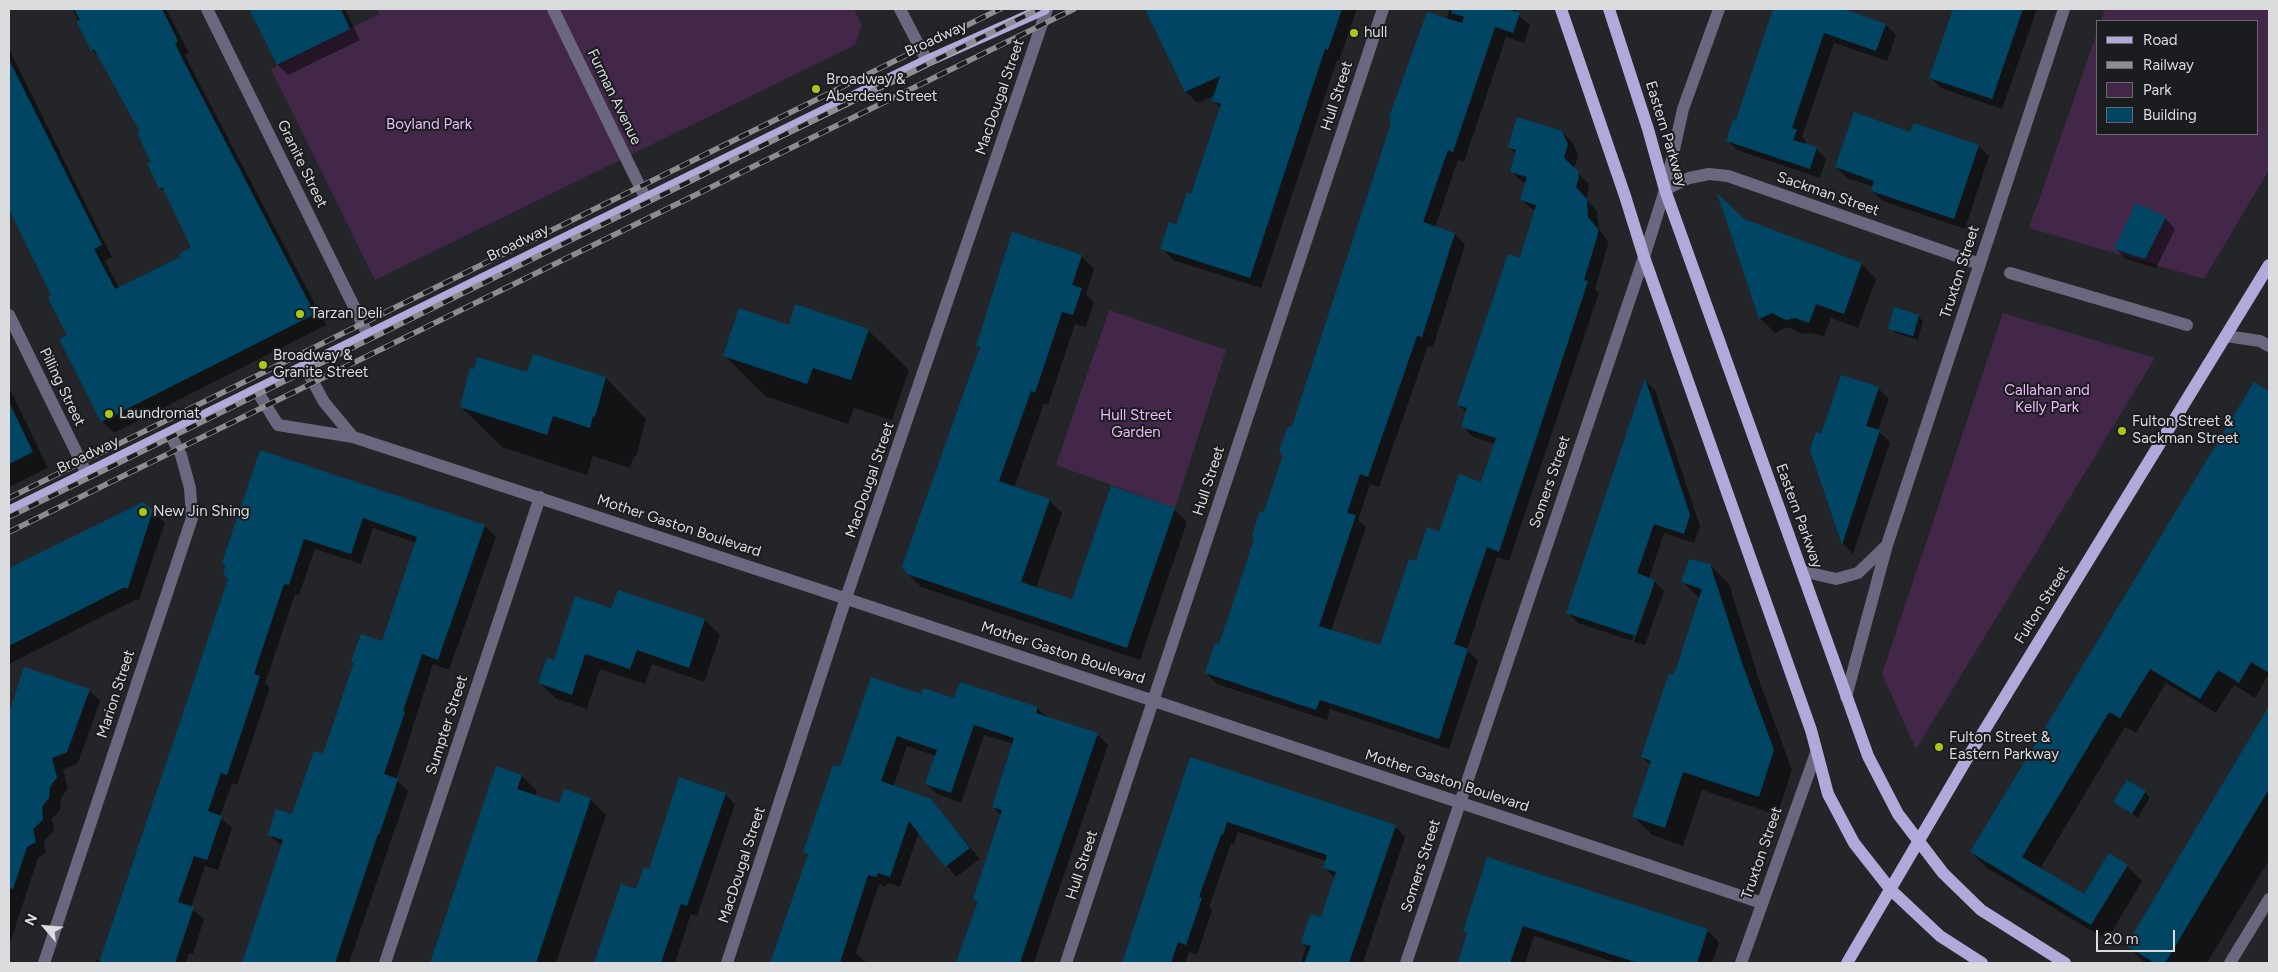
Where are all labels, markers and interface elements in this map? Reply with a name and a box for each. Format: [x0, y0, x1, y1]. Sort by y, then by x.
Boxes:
street label: Broadway [902, 17, 970, 61]
legend [2096, 20, 2258, 135]
place label: hull [1364, 24, 1387, 42]
marker: hull [1348, 27, 1360, 39]
text: Road [2143, 31, 2178, 49]
street label: MacDougal Street [972, 37, 1028, 157]
street label: Furman Avenue [583, 46, 645, 148]
text: Railway [2143, 56, 2194, 74]
street label: Hull Street [1317, 59, 1357, 133]
place label: Broadway & Aberdeen Street [826, 71, 937, 106]
street label: Eastern Parkway [1641, 79, 1691, 189]
text: Park [2143, 81, 2172, 99]
marker: Broadway & Aberdeen Street [810, 83, 822, 95]
text: Building [2143, 106, 2197, 124]
park label: Boyland Park [386, 116, 472, 134]
street label: Granite Street [273, 117, 331, 211]
street label: Sackman Street [1775, 168, 1881, 220]
street label: Broadway [484, 220, 552, 266]
street label: Truxton Street [1937, 223, 1983, 321]
place label: Tarzan Deli [310, 305, 382, 323]
marker: Tarzan Deli [294, 308, 306, 320]
street label: Pilling Street [35, 345, 89, 429]
place label: Broadway & Granite Street [273, 347, 368, 382]
marker: Broadway & Granite Street [257, 359, 269, 371]
park label: Callahan and Kelly Park [2004, 382, 2090, 417]
place label: Laundromat [119, 405, 200, 423]
park label: Hull Street Garden [1100, 407, 1172, 442]
marker: Laundromat [103, 408, 115, 420]
place label: Fulton Street & Sackman Street [2132, 413, 2239, 448]
street label: MacDougal Street [842, 420, 898, 540]
marker: Fulton Street & Sackman Street [2116, 425, 2128, 437]
street label: Broadway [54, 432, 122, 478]
street label: Somers Street [1526, 433, 1574, 531]
street label: Hull Street [1189, 444, 1229, 518]
street label: Eastern Parkway [1772, 461, 1826, 571]
street label: Mother Gaston Boulevard [595, 491, 763, 561]
place label: New Jin Shing [153, 503, 250, 521]
marker: New Jin Shing [137, 506, 149, 518]
street label: Fulton Street [2011, 563, 2073, 647]
street label: Mother Gaston Boulevard [979, 618, 1147, 688]
street label: Marion Street [93, 648, 139, 740]
street label: Sumpter Street [422, 673, 472, 777]
place label: Fulton Street & Eastern Parkway [1949, 729, 2059, 764]
marker: Fulton Street & Eastern Parkway [1933, 741, 1945, 753]
street label: Mother Gaston Boulevard [1363, 746, 1531, 816]
street label: Truxton Street [1738, 804, 1786, 902]
street label: MacDougal Street [715, 805, 769, 925]
street label: Somers Street [1398, 817, 1444, 915]
street label: Hull Street [1062, 828, 1102, 902]
north arrow [20, 902, 70, 952]
text: N [21, 911, 41, 929]
scale bar [2098, 920, 2177, 952]
text: 20 m [2104, 930, 2138, 948]

